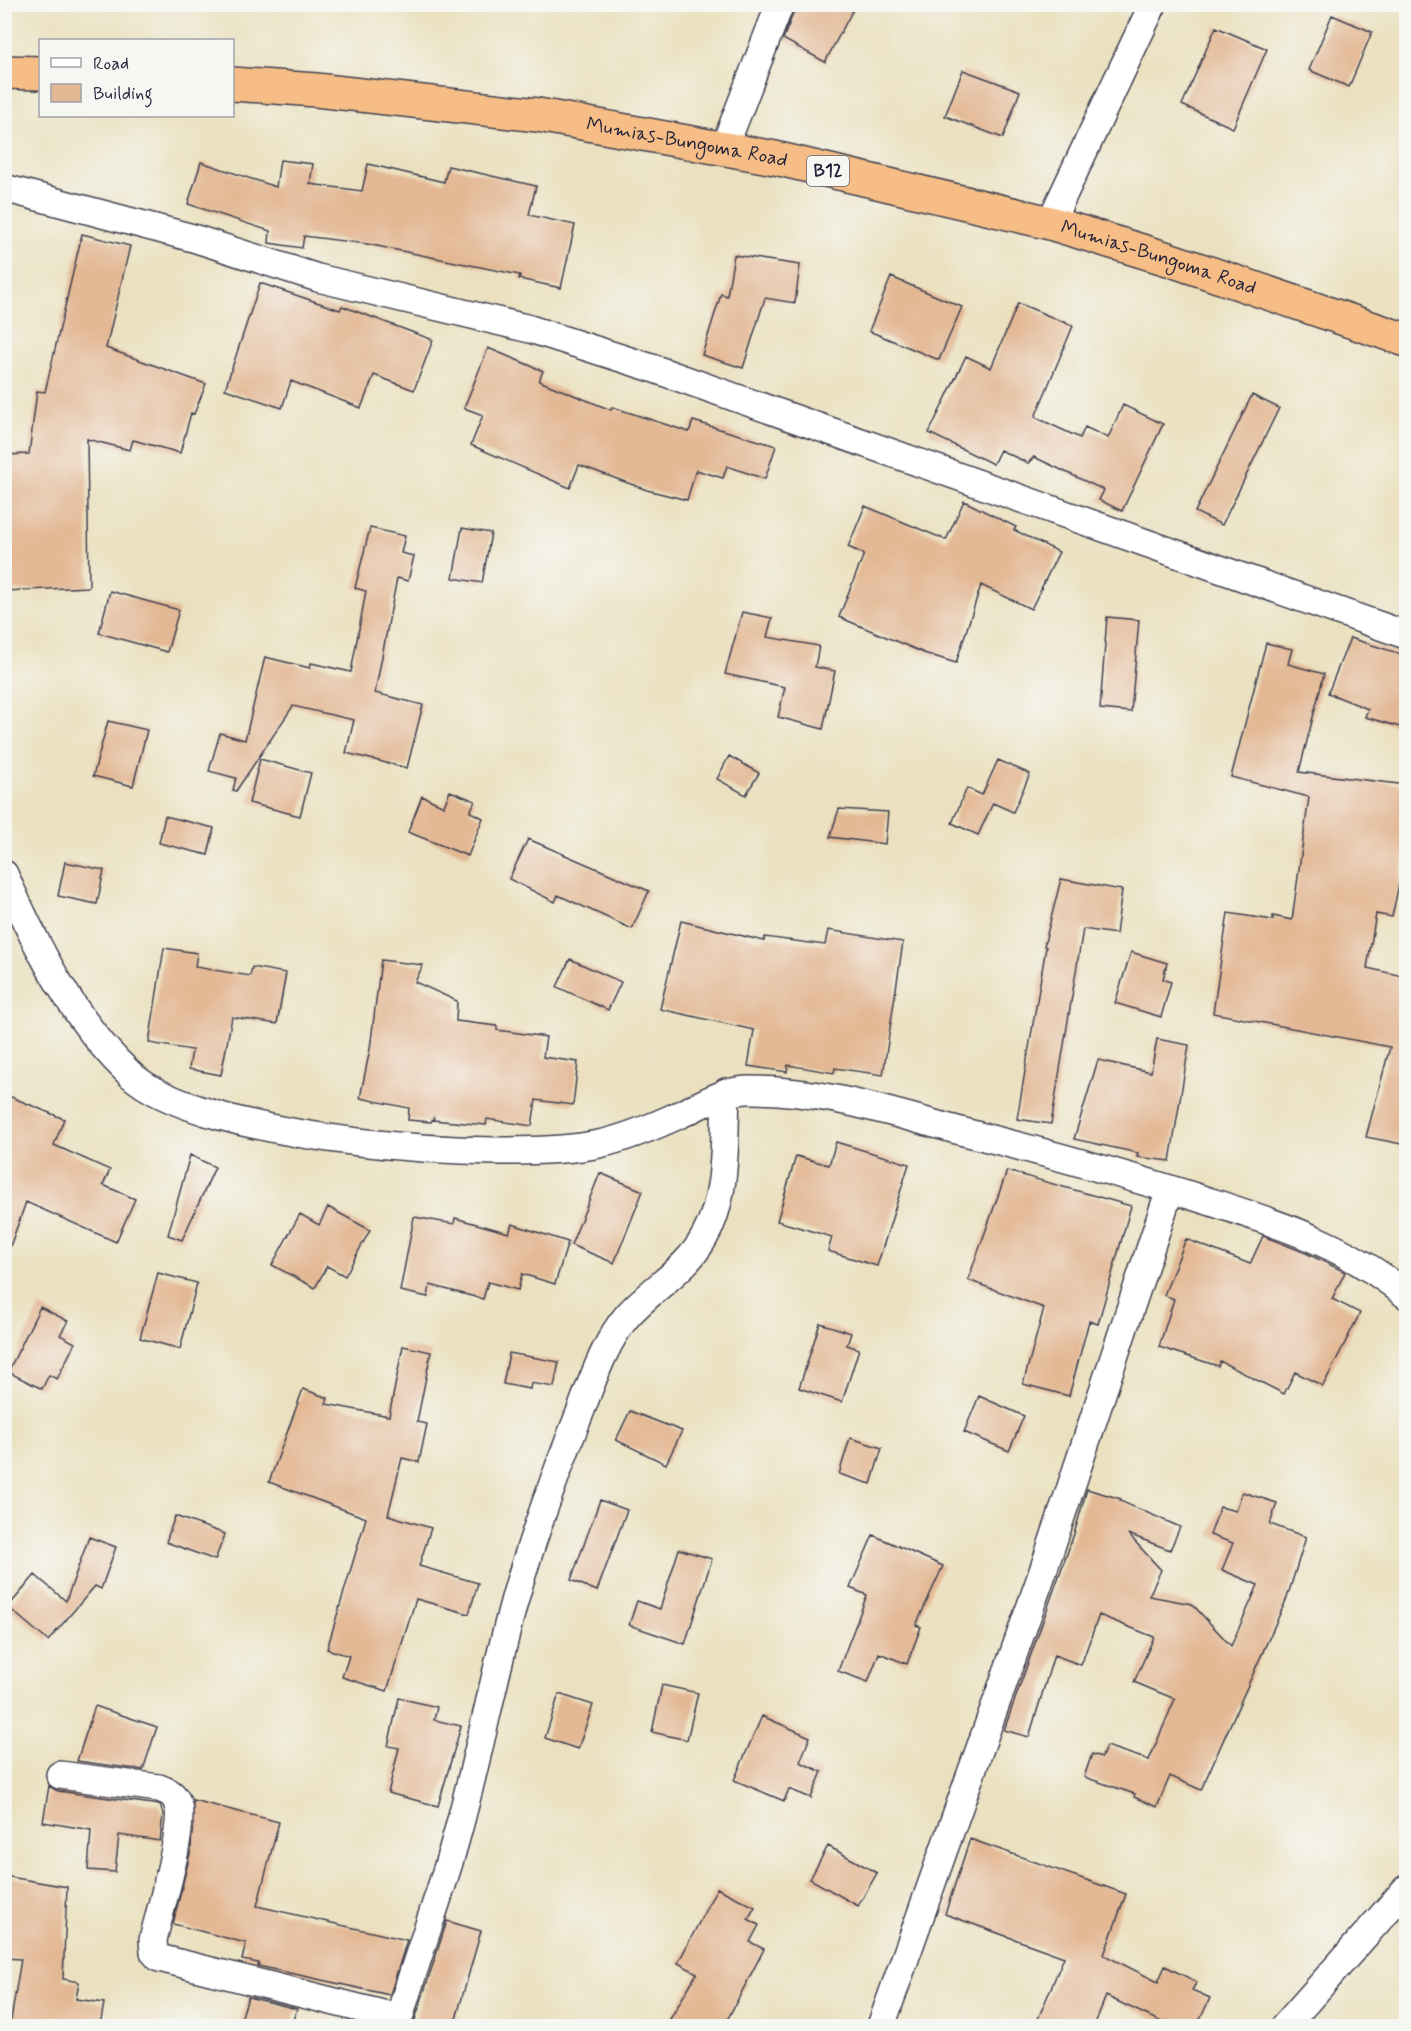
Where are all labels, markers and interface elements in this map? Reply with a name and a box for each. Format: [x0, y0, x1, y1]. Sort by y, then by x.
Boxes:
legend [39, 39, 234, 117]
text: Road [93, 52, 129, 76]
text: Building [93, 82, 153, 108]
street label: Mumias-Bungoma Road [584, 111, 790, 174]
road number: B12 [807, 156, 849, 186]
street label: Mumias-Bungoma Road [1057, 214, 1260, 302]

